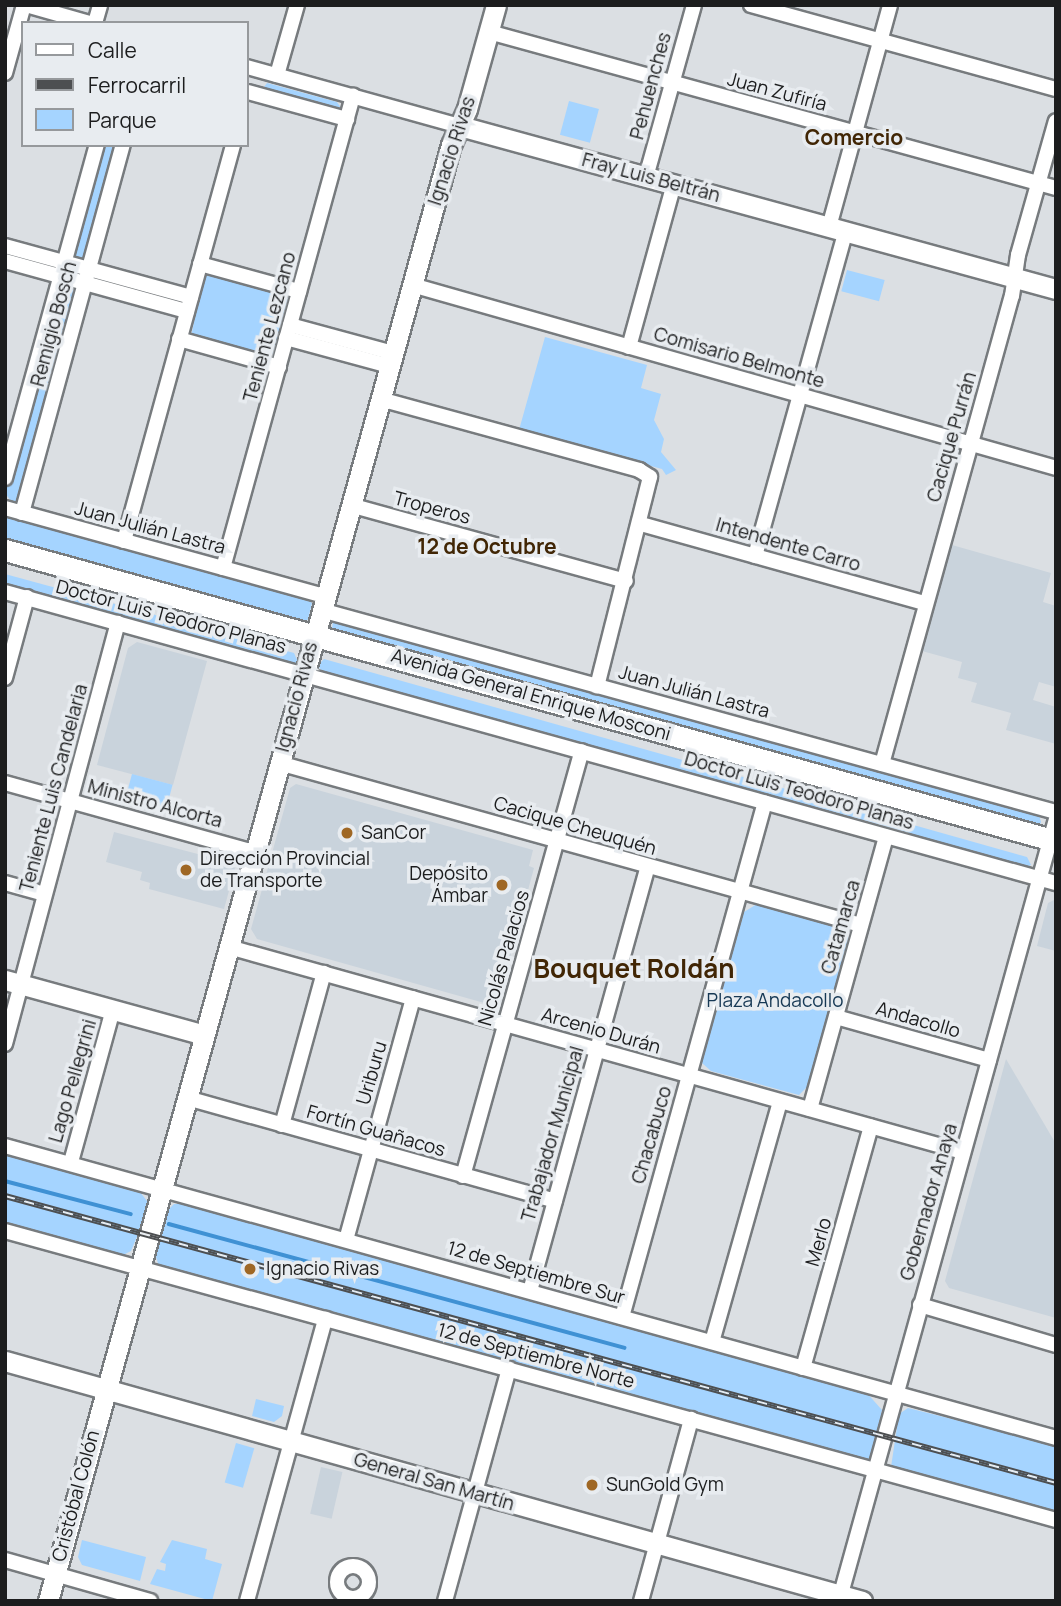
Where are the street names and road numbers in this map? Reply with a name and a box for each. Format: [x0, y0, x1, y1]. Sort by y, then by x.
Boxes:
street label: Pehuenches [626, 30, 676, 142]
street label: Juan Zufiría [725, 68, 829, 116]
street label: Ignacio Rivas [424, 94, 480, 208]
street label: Fray Luis Beltrán [579, 149, 723, 207]
street label: Teniente Lezcano [239, 250, 301, 404]
street label: Remigio Bosch [26, 259, 82, 389]
street label: Comisario Belmonte [651, 323, 827, 393]
street label: Cacique Purrán [923, 369, 981, 505]
street label: Troperos [391, 487, 473, 529]
street label: Juan Julián Lastra [72, 497, 228, 559]
street label: Intendente Carro [713, 513, 863, 577]
street label: Doctor Luis Teodoro Planas [53, 575, 289, 659]
street label: Ignacio Rivas [271, 639, 323, 755]
street label: Avenida General Enrique Mosconi [389, 644, 673, 746]
street label: Juan Julián Lastra [616, 661, 772, 723]
street label: Teniente Luis Candelaria [15, 682, 93, 894]
street label: Doctor Luis Teodoro Planas [682, 747, 916, 835]
street label: Ministro Alcorta [85, 775, 225, 833]
street label: Cacique Cheuquén [491, 792, 659, 860]
street label: Catamarca [817, 877, 865, 977]
street label: Nicolás Palacios [474, 888, 534, 1028]
street label: Andacollo [873, 997, 963, 1043]
street label: Arcenio Durán [539, 1003, 663, 1059]
street label: Lago Pellegrini [44, 1017, 102, 1145]
street label: Uriburu [352, 1038, 392, 1108]
street label: Trabajador Municipal [517, 1044, 589, 1224]
street label: Chacabuco [627, 1084, 677, 1186]
street label: Fortín Guañacos [304, 1100, 448, 1162]
street label: Gobernador Anaya [896, 1121, 962, 1283]
street label: Merlo [801, 1215, 837, 1269]
street label: 12 de Septiembre Sur [445, 1237, 627, 1309]
street label: 12 de Septiembre Norte [435, 1319, 637, 1393]
street label: Cristóbal Colón [47, 1428, 105, 1564]
street label: General San Martín [351, 1448, 517, 1516]

